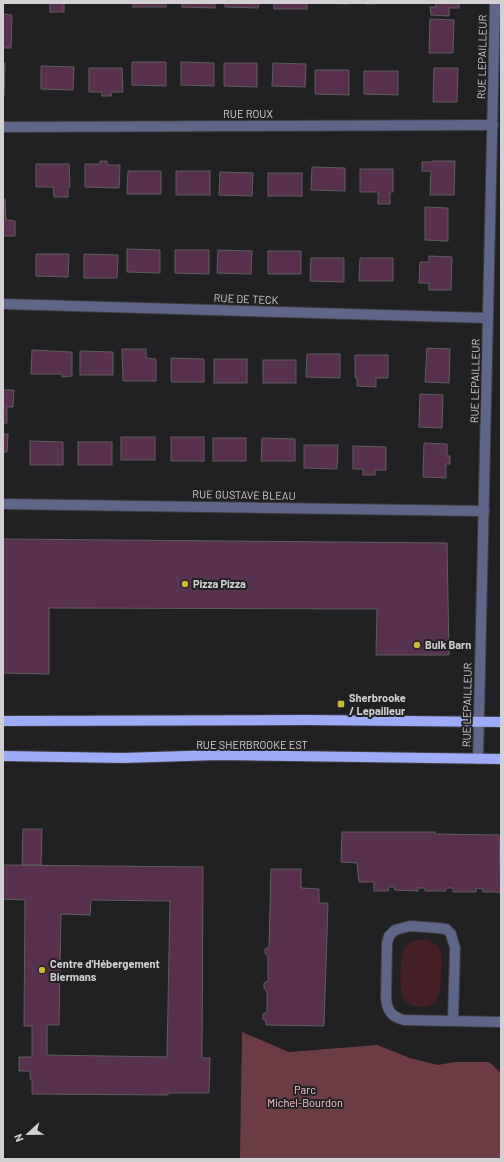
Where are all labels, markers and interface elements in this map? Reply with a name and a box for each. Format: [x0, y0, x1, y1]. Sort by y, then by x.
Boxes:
street label: RUE LEPAILLEUR [474, 14, 489, 99]
street label: RUE ROUX [223, 107, 273, 120]
street label: RUE DE TECK [213, 291, 279, 306]
street label: RUE LEPAILLEUR [467, 338, 482, 423]
street label: RUE GUSTAVE BLEAU [192, 487, 296, 502]
place label: Pizza Pizza [193, 577, 246, 590]
marker: Pizza Pizza [180, 579, 190, 589]
place label: Bulk Barn [425, 638, 471, 651]
marker: Bulk Barn [412, 640, 422, 650]
street label: RUE LEPAILLEUR [459, 662, 474, 747]
place label: Sherbrooke / Lepailleur [349, 691, 406, 717]
marker: Sherbrooke / Lepailleur [336, 699, 346, 709]
street label: RUE SHERBROOKE EST [196, 738, 308, 751]
place label: Centre d'Hébergement Biermans [50, 957, 160, 983]
marker: Centre d'Hébergement Biermans [37, 965, 47, 975]
park label: Parc Michel-Bourdon [267, 1083, 343, 1109]
north arrow [8, 1114, 48, 1154]
text: N [11, 1132, 26, 1144]

